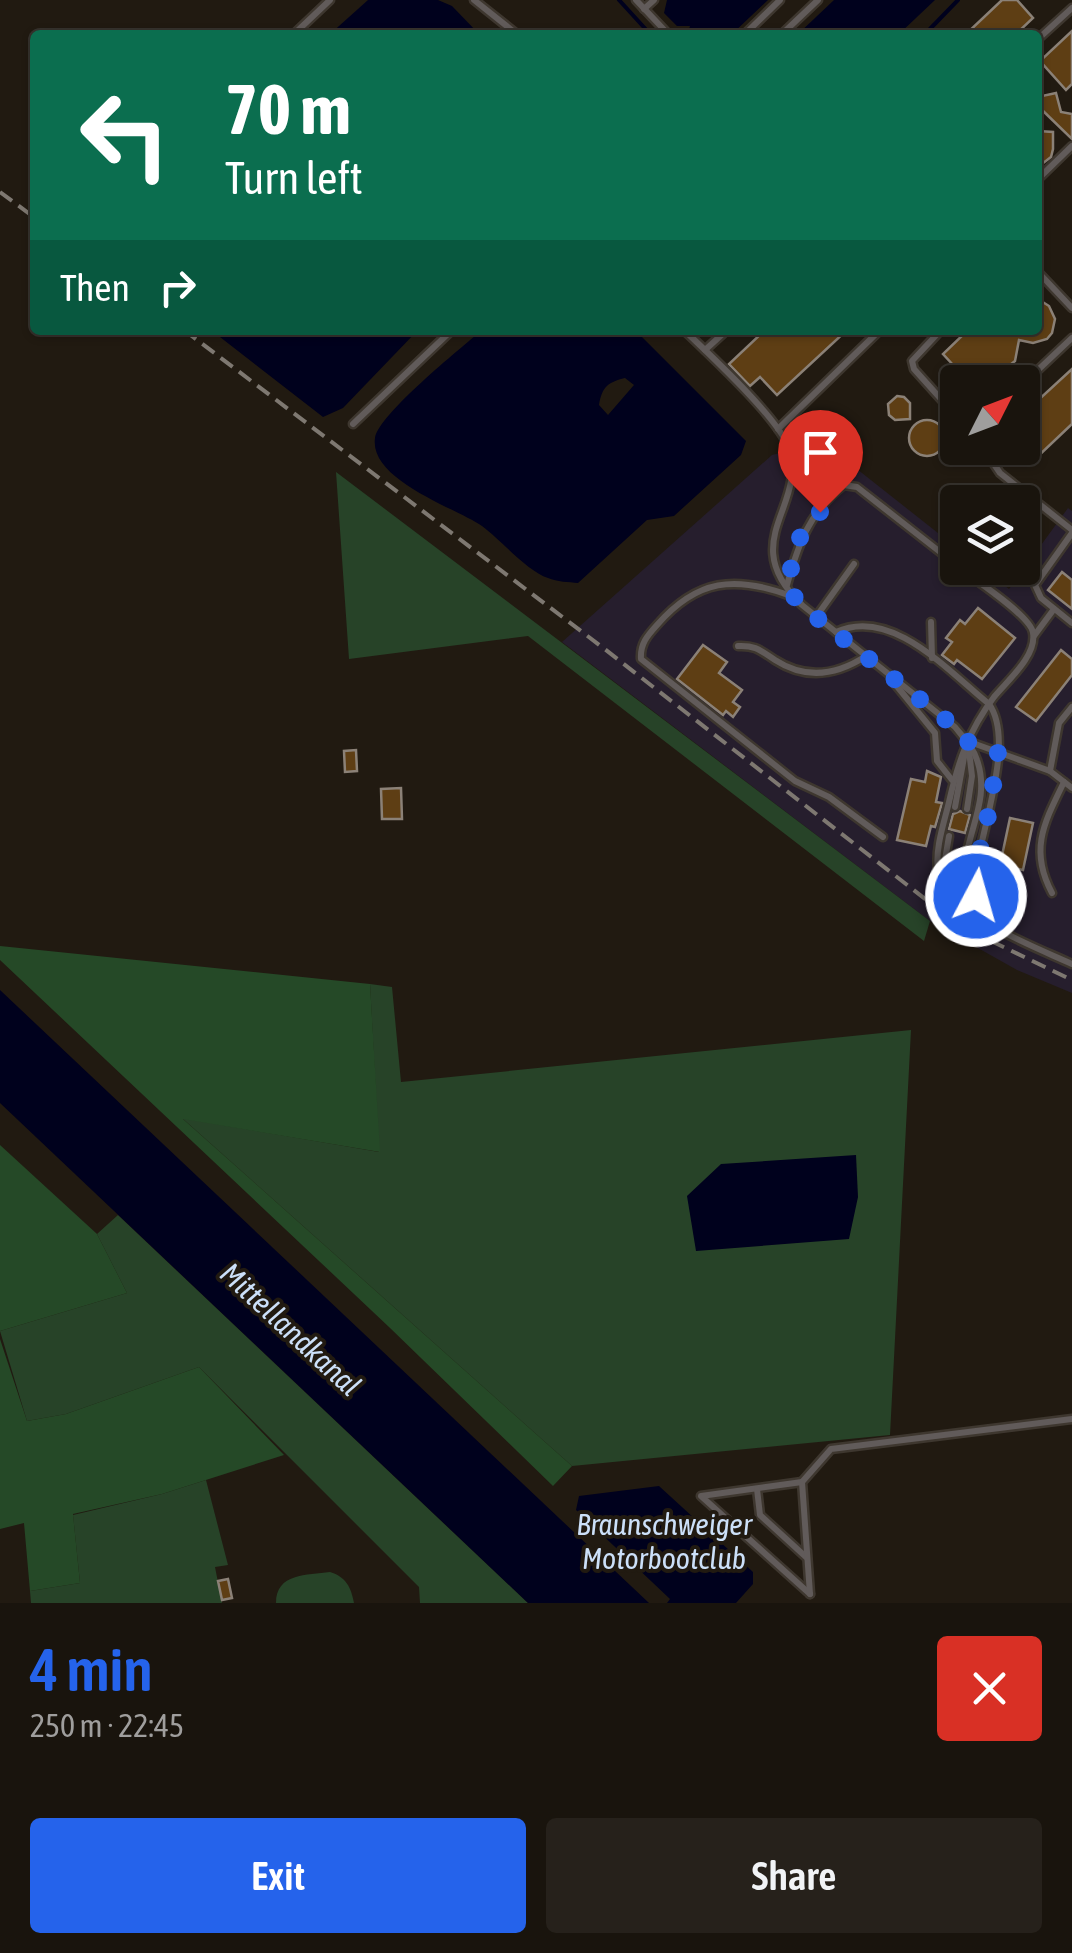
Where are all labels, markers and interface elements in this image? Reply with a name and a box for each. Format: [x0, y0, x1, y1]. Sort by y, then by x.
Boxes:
text: 70 m [225, 69, 351, 149]
icon: left [60, 70, 190, 200]
text: Turn left [225, 152, 363, 204]
icon: right [150, 260, 205, 315]
text: Then [60, 266, 130, 309]
north arrow [940, 365, 1040, 465]
map controls [940, 365, 1040, 585]
pin [778, 410, 863, 513]
icon: arrive [793, 425, 848, 480]
button: layers [940, 485, 1040, 585]
position arrow [924, 844, 1028, 948]
water label: Mittellandkanal [214, 1256, 368, 1402]
water label: Braunschweiger Motorbootclub [576, 1507, 753, 1575]
text: 4 min [30, 1635, 153, 1704]
button: close [937, 1636, 1042, 1741]
text: 250 m · 22:45 [30, 1707, 184, 1744]
button: Exit [30, 1818, 526, 1933]
button: Share [546, 1818, 1042, 1933]

